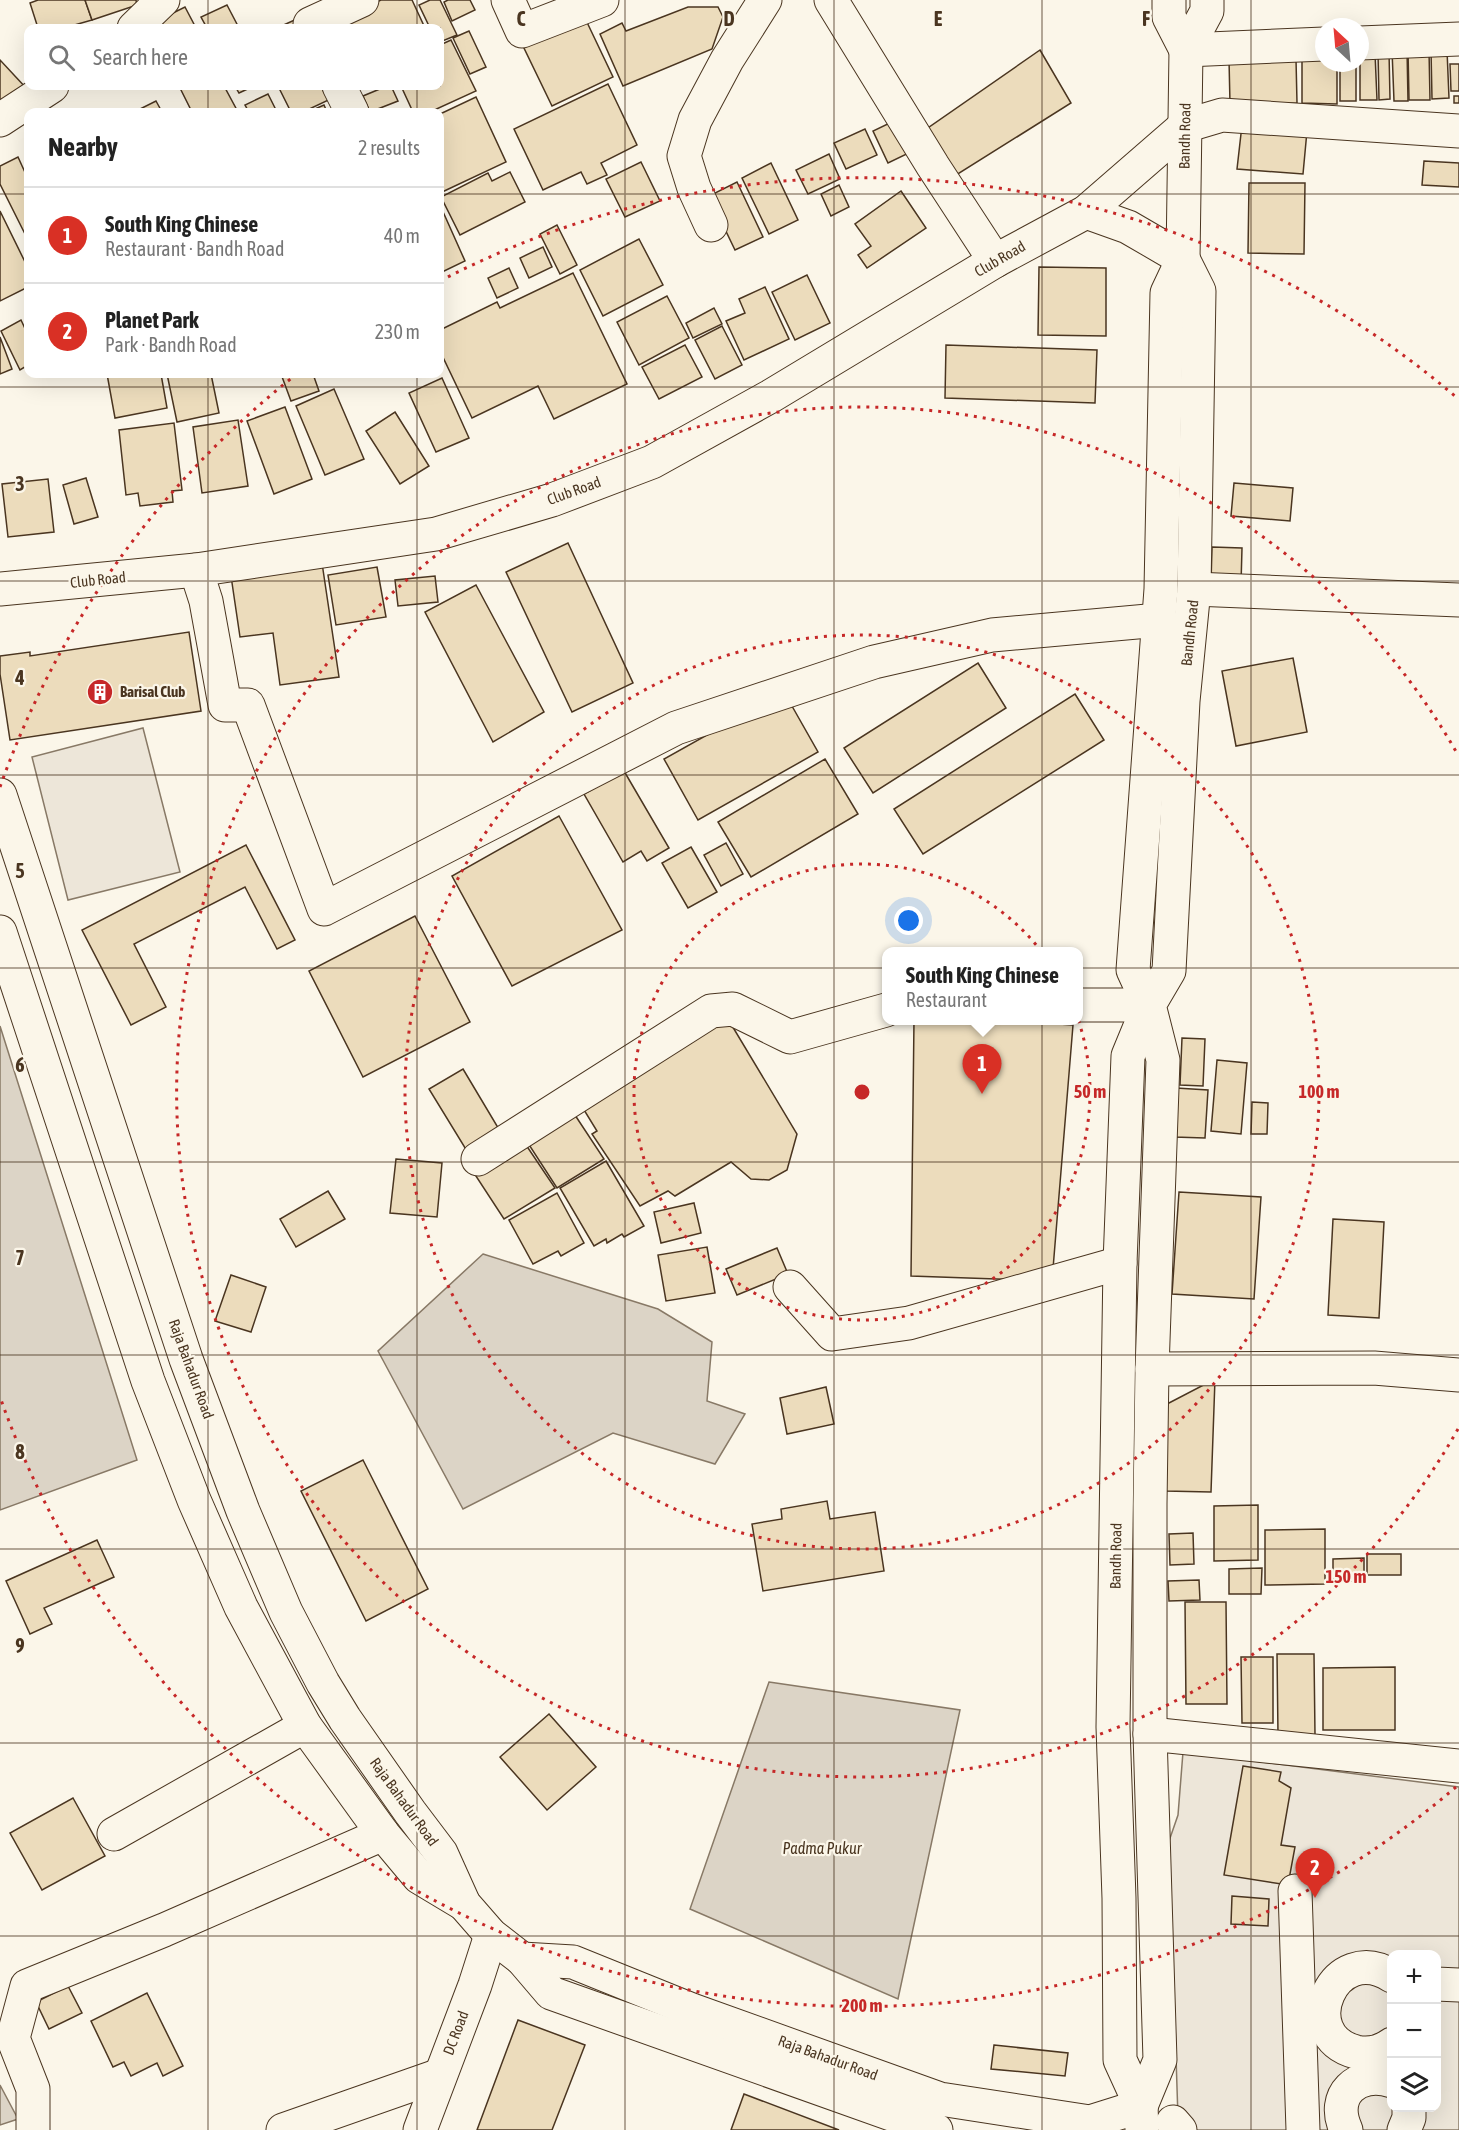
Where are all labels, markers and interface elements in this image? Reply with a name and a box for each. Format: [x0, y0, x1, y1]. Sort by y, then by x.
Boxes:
text: C [517, 7, 526, 30]
text: D [723, 7, 735, 30]
text: E [934, 7, 943, 30]
text: F [1142, 7, 1150, 30]
north arrow [1315, 18, 1369, 72]
search box [24, 24, 444, 90]
icon: search [45, 41, 78, 74]
text: Search here [93, 44, 188, 70]
street label: Bandh Road [1175, 103, 1194, 169]
text: Nearby [48, 132, 118, 162]
text: 2 results [358, 136, 420, 159]
text: South King Chinese [105, 211, 258, 237]
text: 1 [63, 224, 72, 247]
text: 40 m [384, 224, 420, 247]
text: Restaurant · Bandh Road [105, 237, 284, 260]
street label: Club Road [971, 237, 1028, 280]
text: Planet Park [105, 307, 199, 333]
text: 2 [63, 320, 72, 343]
text: 230 m [375, 320, 420, 343]
text: Park · Bandh Road [105, 333, 237, 356]
text: 3 [15, 472, 25, 495]
street label: Club Road [545, 473, 603, 508]
street label: Club Road [69, 568, 127, 591]
street label: Bandh Road [1178, 599, 1201, 667]
text: 4 [14, 666, 25, 689]
building icon: Barisal Club [85, 677, 115, 707]
place label: Barisal Club [120, 683, 185, 700]
text: 5 [15, 859, 25, 882]
your location [894, 906, 923, 935]
popup [882, 947, 1083, 1025]
text: South King Chinese [906, 962, 1059, 988]
text: Restaurant [906, 988, 987, 1011]
pin: 1 [962, 1044, 1002, 1094]
text: 6 [15, 1053, 25, 1076]
text: 50 m [1074, 1081, 1106, 1102]
text: 100 m [1299, 1081, 1339, 1102]
centre of rings [852, 1082, 872, 1102]
text: 7 [15, 1246, 25, 1269]
street label: Raja Bahadur Road [166, 1317, 217, 1421]
text: 8 [15, 1440, 25, 1463]
street label: Bandh Road [1106, 1523, 1125, 1589]
text: 150 m [1326, 1566, 1366, 1587]
text: 9 [15, 1634, 25, 1657]
street label: Raja Bahadur Road [367, 1754, 442, 1849]
water label: Padma Pukur [783, 1839, 863, 1857]
pin: 2 [1296, 1848, 1334, 1898]
map controls [1387, 1950, 1441, 2112]
button: + [1387, 1950, 1441, 2004]
text: 200 m [842, 1995, 882, 2016]
button: − [1387, 2004, 1441, 2058]
street label: DC Road [439, 2008, 472, 2057]
street label: Raja Bahadur Road [776, 2032, 880, 2083]
button: layers [1387, 2058, 1441, 2112]

